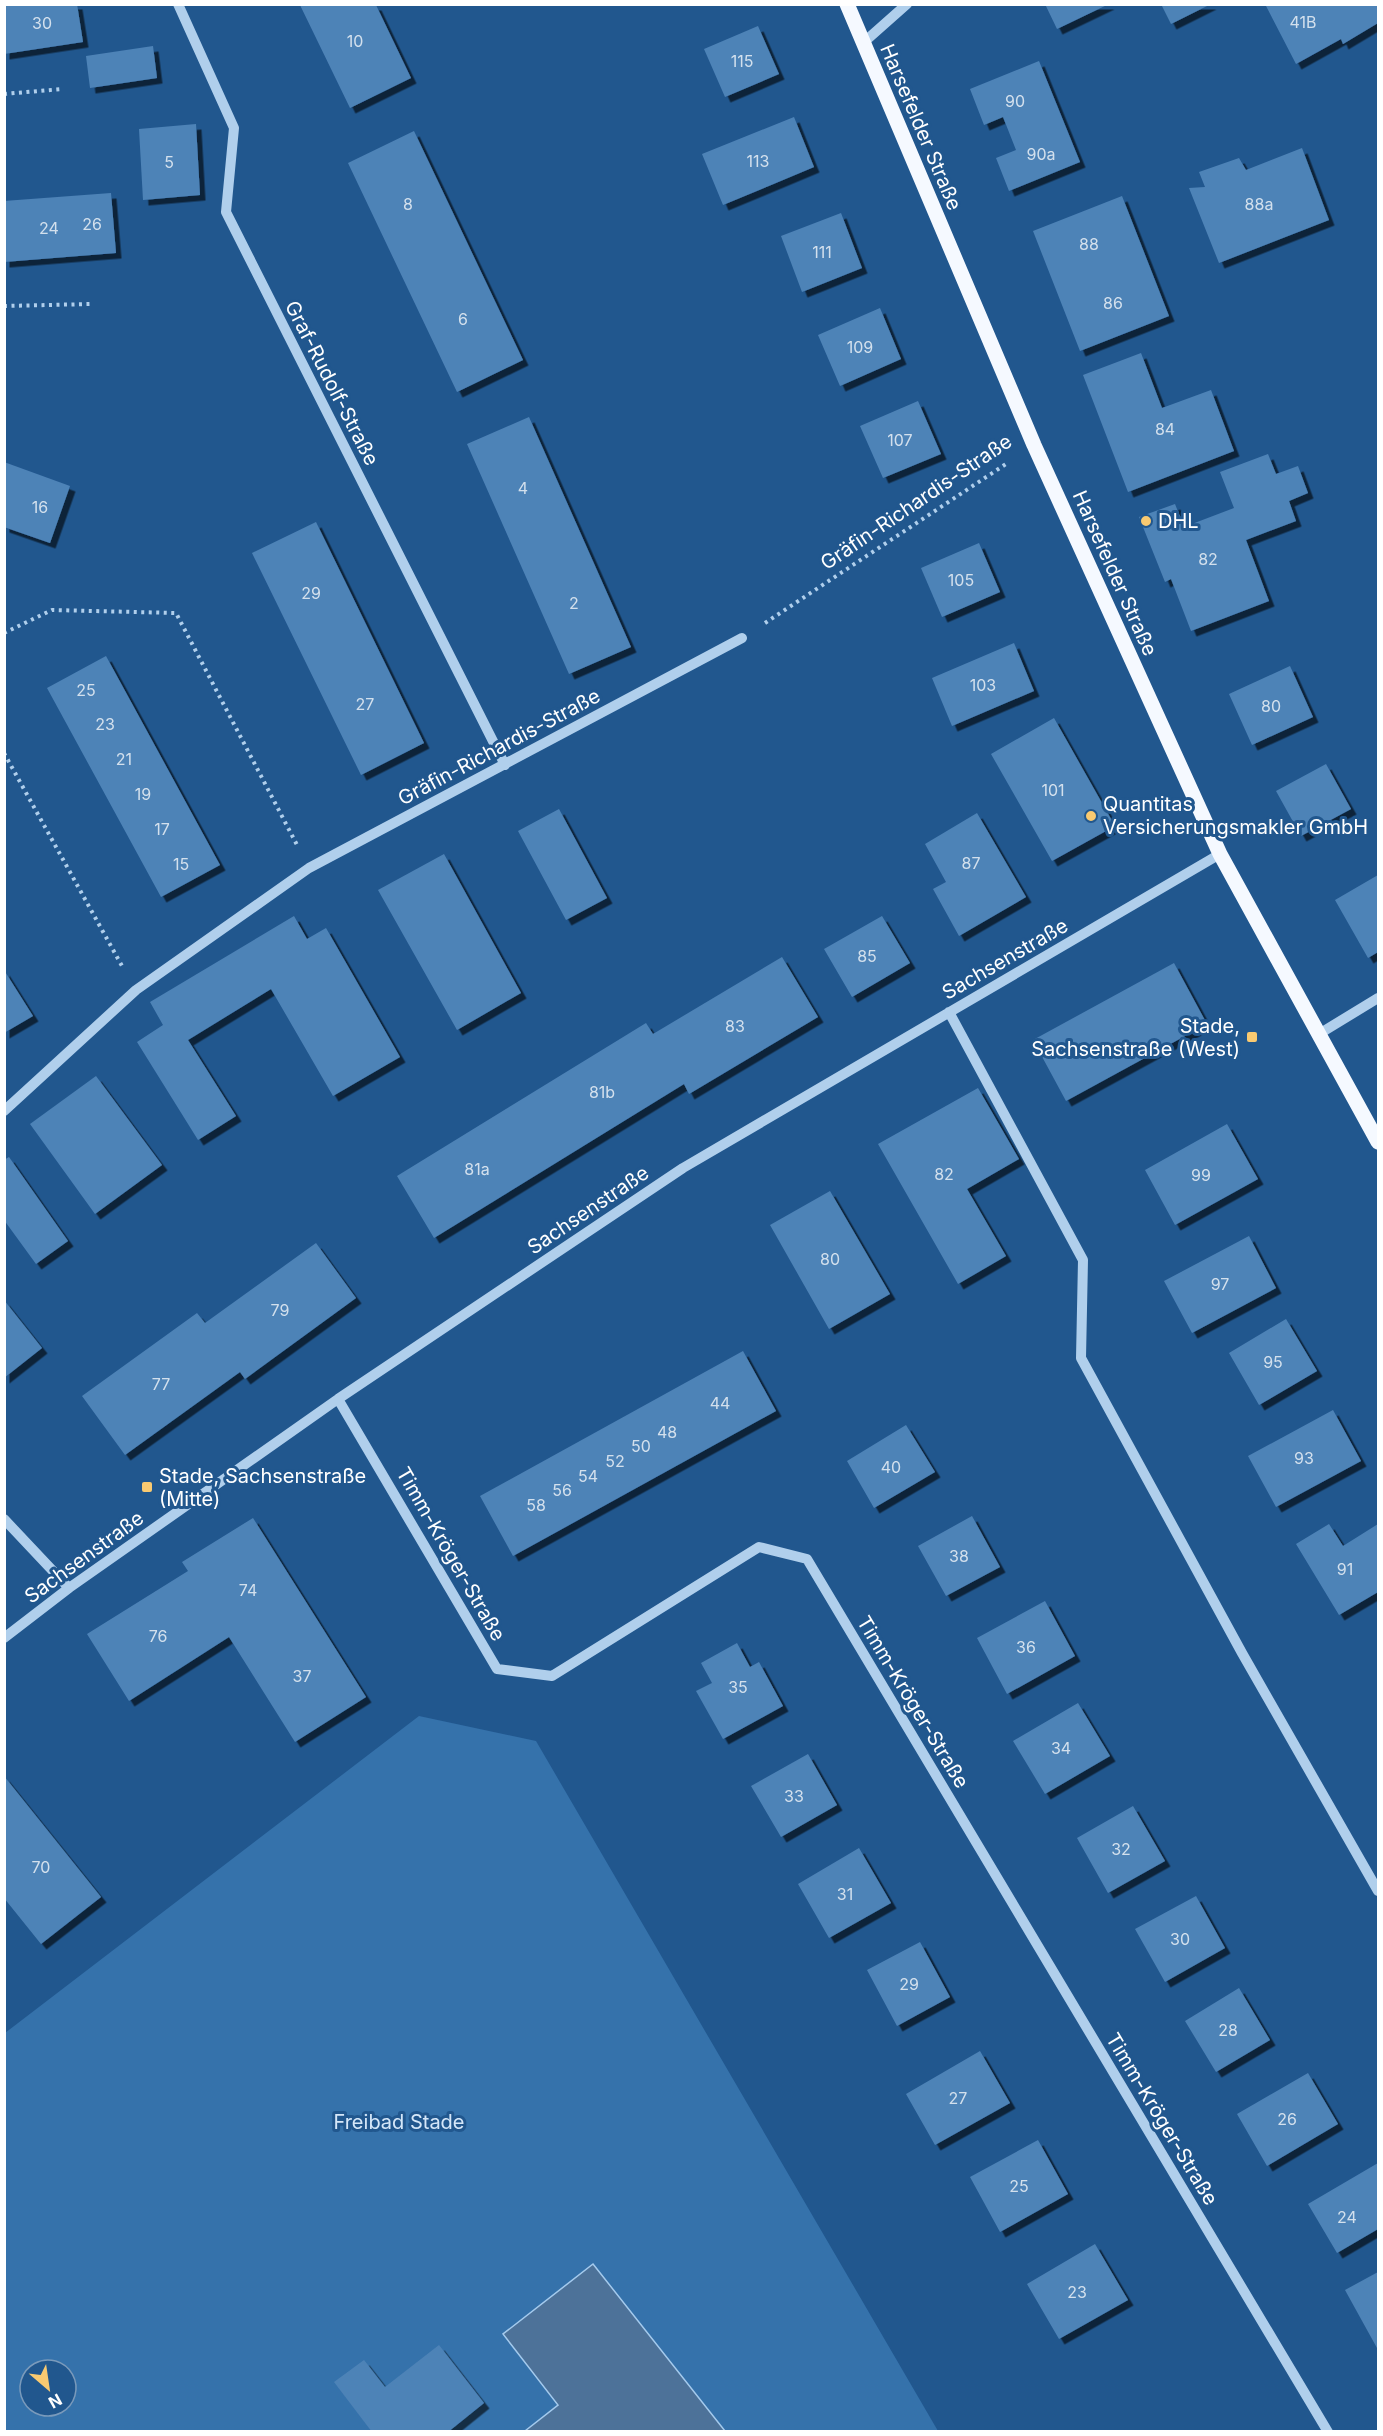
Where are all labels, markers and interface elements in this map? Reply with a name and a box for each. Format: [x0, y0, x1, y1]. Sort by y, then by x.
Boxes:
house number: 41B [1290, 12, 1317, 32]
house number: 30 [32, 13, 52, 33]
house number: 10 [347, 31, 363, 51]
street label: Harsefelder Straße [875, 40, 967, 214]
house number: 115 [731, 51, 753, 71]
house number: 90 [1005, 91, 1025, 111]
house number: 90a [1027, 144, 1056, 164]
house number: 113 [747, 151, 769, 171]
house number: 5 [164, 152, 174, 172]
house number: 8 [403, 194, 413, 214]
house number: 88a [1245, 194, 1273, 214]
house number: 26 [82, 214, 102, 234]
house number: 24 [39, 218, 59, 238]
house number: 88 [1079, 234, 1099, 254]
house number: 111 [812, 242, 832, 262]
house number: 86 [1103, 293, 1123, 313]
street label: Graf-Rudolf-Straße [280, 297, 384, 469]
house number: 6 [458, 309, 468, 329]
house number: 109 [847, 337, 873, 357]
house number: 84 [1155, 419, 1175, 439]
street label: Gräfin-Richardis-Straße [816, 429, 1016, 575]
house number: 107 [887, 430, 913, 450]
house number: 4 [518, 478, 528, 498]
street label: Harsefelder Straße [1068, 487, 1162, 659]
house number: 16 [32, 497, 48, 517]
place label: DHL [1158, 509, 1199, 533]
marker: DHL [1139, 514, 1153, 528]
house number: 82 [1198, 549, 1218, 569]
house number: 105 [948, 570, 974, 590]
house number: 29 [301, 583, 321, 603]
house number: 2 [569, 593, 579, 613]
house number: 103 [970, 675, 996, 695]
house number: 25 [76, 680, 96, 700]
street label: Gräfin-Richardis-Straße [394, 684, 604, 810]
house number: 27 [356, 694, 374, 714]
house number: 80 [1261, 696, 1281, 716]
house number: 23 [95, 714, 115, 734]
house number: 21 [116, 749, 132, 769]
house number: 101 [1041, 780, 1065, 800]
house number: 19 [135, 784, 151, 804]
place label: Quantitas Versicherungsmakler GmbH [1103, 792, 1368, 839]
marker: Quantitas Versicherungsmakler GmbH [1084, 809, 1098, 823]
house number: 17 [154, 819, 170, 839]
house number: 87 [962, 853, 980, 873]
house number: 15 [173, 854, 189, 874]
street label: Sachsenstraße [938, 913, 1072, 1005]
house number: 85 [857, 946, 877, 966]
place label: Stade, Sachsenstraße (West) [1031, 1014, 1240, 1061]
house number: 83 [725, 1016, 745, 1036]
marker: Stade, Sachsenstraße (West) [1245, 1030, 1259, 1044]
house number: 81b [589, 1082, 615, 1102]
house number: 81a [464, 1159, 490, 1179]
street label: Sachsenstraße [523, 1161, 653, 1259]
house number: 82 [934, 1164, 954, 1184]
house number: 99 [1191, 1165, 1211, 1185]
house number: 80 [820, 1249, 840, 1269]
house number: 97 [1211, 1274, 1229, 1294]
house number: 79 [271, 1300, 289, 1320]
house number: 95 [1263, 1352, 1283, 1372]
house number: 77 [152, 1374, 170, 1394]
house number: 44 [710, 1393, 730, 1413]
house number: 48 [657, 1422, 677, 1442]
house number: 50 [631, 1436, 651, 1456]
house number: 93 [1294, 1448, 1314, 1468]
house number: 52 [605, 1451, 625, 1471]
house number: 40 [881, 1457, 901, 1477]
street label: Timm-Kröger-Straße [391, 1463, 511, 1645]
place label: Stade, Sachsenstraße (Mitte) [159, 1464, 366, 1511]
house number: 54 [578, 1466, 598, 1486]
marker: Stade, Sachsenstraße (Mitte) [140, 1480, 154, 1494]
house number: 56 [552, 1480, 572, 1500]
house number: 58 [526, 1495, 546, 1515]
street label: Sachsenstraße [20, 1506, 148, 1608]
house number: 38 [949, 1546, 969, 1566]
house number: 91 [1337, 1559, 1353, 1579]
house number: 74 [239, 1580, 257, 1600]
street label: Timm-Kröger-Straße [852, 1612, 974, 1792]
house number: 76 [149, 1626, 167, 1646]
house number: 36 [1016, 1637, 1036, 1657]
house number: 37 [293, 1666, 311, 1686]
house number: 35 [728, 1677, 748, 1697]
house number: 34 [1051, 1738, 1071, 1758]
house number: 33 [784, 1786, 804, 1806]
house number: 32 [1111, 1839, 1131, 1859]
house number: 70 [32, 1857, 50, 1877]
house number: 31 [837, 1884, 853, 1904]
house number: 30 [1170, 1929, 1190, 1949]
house number: 29 [899, 1974, 919, 1994]
house number: 28 [1218, 2020, 1238, 2040]
street label: Timm-Kröger-Straße [1101, 2029, 1223, 2209]
house number: 27 [949, 2088, 967, 2108]
house number: 26 [1277, 2109, 1297, 2129]
park label: Freibad Stade [333, 2110, 465, 2134]
house number: 25 [1009, 2176, 1029, 2196]
house number: 24 [1337, 2207, 1357, 2227]
house number: 23 [1067, 2282, 1087, 2302]
north arrow [18, 2358, 78, 2418]
text: N [45, 2389, 65, 2413]

